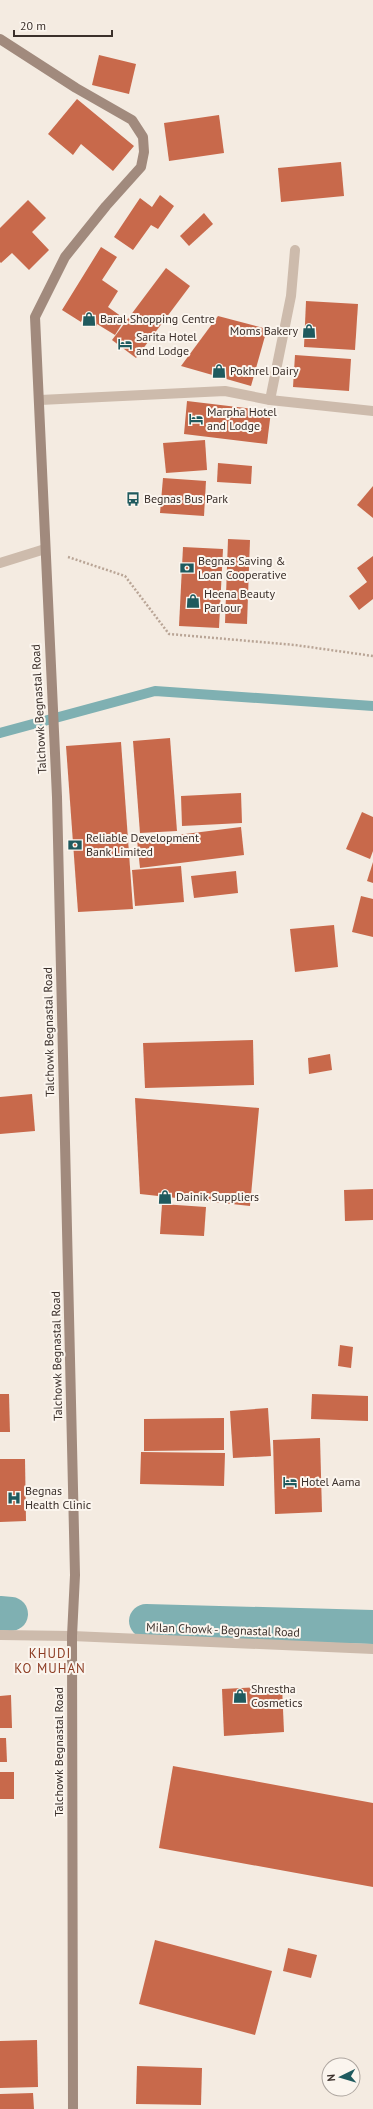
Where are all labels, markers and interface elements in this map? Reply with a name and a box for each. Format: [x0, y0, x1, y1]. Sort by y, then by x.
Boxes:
scale bar [14, 12, 112, 38]
text: 20 m [20, 18, 46, 33]
shop icon: Baral Shopping Centre [81, 311, 97, 327]
place label: Baral Shopping Centre [100, 311, 215, 326]
place label: Moms Bakery [230, 323, 298, 338]
shop icon: Moms Bakery [301, 323, 317, 339]
place label: Sarita Hotel and Lodge [136, 329, 197, 358]
hotel icon: Sarita Hotel and Lodge [117, 336, 133, 352]
shop icon: Pokhrel Dairy [211, 363, 227, 379]
place label: Pokhrel Dairy [230, 363, 299, 378]
place label: Marpha Hotel and Lodge [207, 404, 277, 433]
hotel icon: Marpha Hotel and Lodge [188, 411, 204, 427]
bus stop icon: Begnas Bus Park [125, 491, 141, 507]
place label: Begnas Bus Park [144, 491, 228, 506]
place label: Begnas Saving & Loan Cooperative [198, 553, 287, 582]
bank icon: Begnas Saving & Loan Cooperative [179, 560, 195, 576]
place label: Heena Beauty Parlour [204, 586, 275, 615]
shop icon: Heena Beauty Parlour [185, 593, 201, 609]
street label: Talchowk Begnastal Road [28, 644, 49, 774]
place label: Reliable Development Bank Limited [86, 830, 199, 859]
bank icon: Reliable Development Bank Limited [67, 837, 83, 853]
street label: Talchowk Begnastal Road [40, 967, 57, 1097]
shop icon: Dainik Suppliers [157, 1189, 173, 1205]
place label: Dainik Suppliers [176, 1189, 259, 1204]
street label: Talchowk Begnastal Road [48, 1291, 65, 1421]
hotel icon: Hotel Aama [282, 1474, 298, 1490]
place label: Hotel Aama [301, 1474, 361, 1489]
place label: Begnas Health Clinic [25, 1483, 92, 1512]
hospital icon: Begnas Health Clinic [6, 1490, 22, 1506]
street label: Milan Chowk - Begnastal Road [146, 1619, 300, 1640]
district label: KHUDI KO MUHAN [14, 1645, 86, 1677]
place label: Shrestha Cosmetics [251, 1681, 303, 1710]
street label: Talchowk Begnastal Road [51, 1687, 66, 1817]
shop icon: Shrestha Cosmetics [232, 1688, 248, 1704]
north arrow [321, 2057, 361, 2097]
text: N [324, 2074, 338, 2082]

